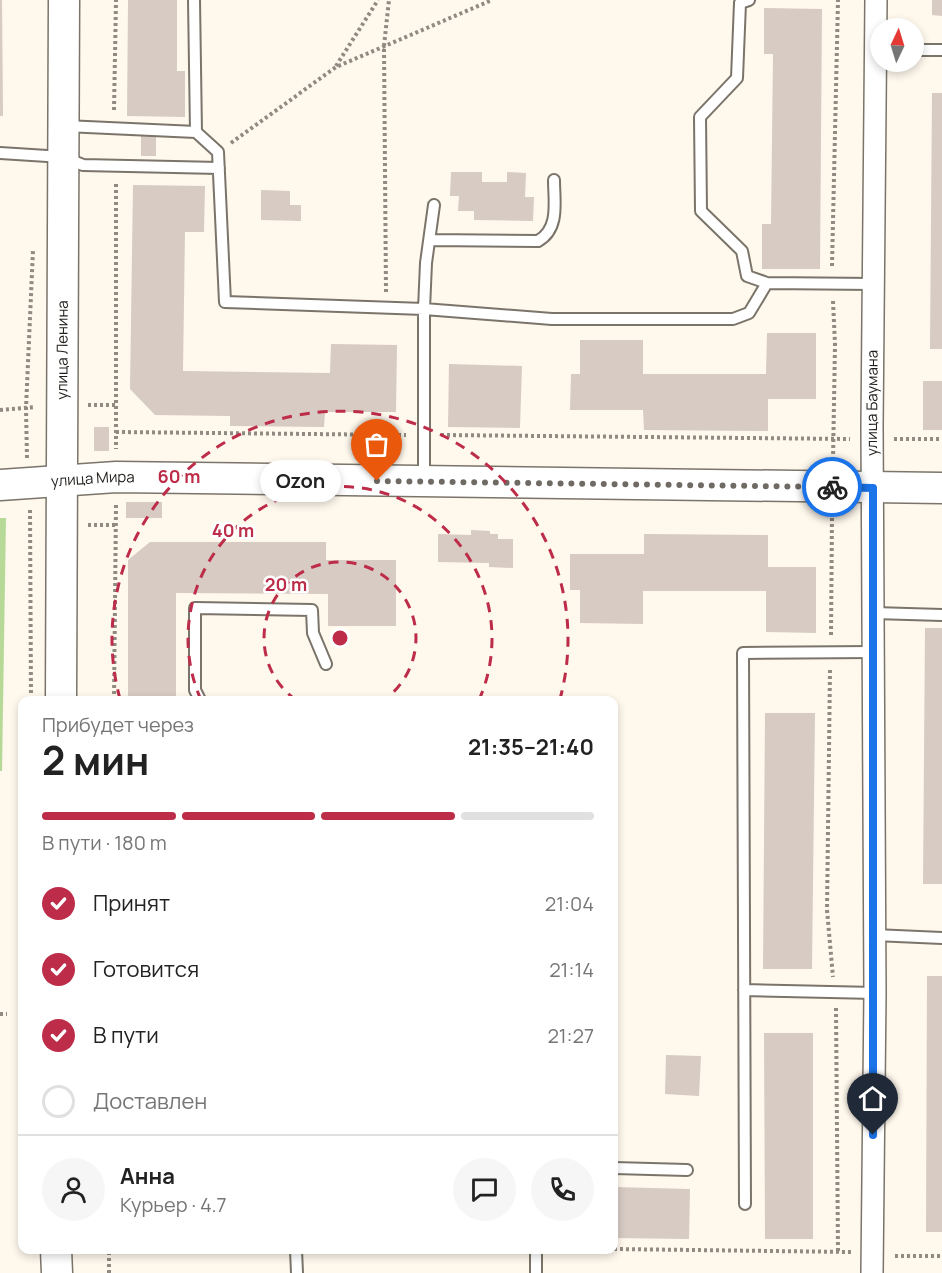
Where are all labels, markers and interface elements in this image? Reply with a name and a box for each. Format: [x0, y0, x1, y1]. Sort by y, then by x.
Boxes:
north arrow [870, 18, 924, 72]
map controls [870, 18, 924, 72]
street label: улица Ленина [51, 300, 73, 400]
street label: улица Баумана [861, 350, 883, 456]
pin [351, 419, 402, 481]
icon: bag [360, 428, 393, 461]
courier [802, 457, 862, 517]
callout: Ozon [260, 460, 341, 502]
text: 60 m [158, 464, 200, 488]
street label: улица Мира [50, 466, 135, 491]
text: Ozon [276, 467, 325, 494]
icon: bike [816, 471, 849, 504]
text: 40 m [212, 518, 254, 542]
text: 20 m [265, 572, 307, 596]
centre of rings [330, 628, 350, 648]
text: Прибудет через [42, 711, 194, 738]
text: 21:35–21:40 [468, 732, 594, 762]
text: 2 мин [42, 733, 149, 787]
text: В пути · 180 m [42, 829, 167, 856]
icon: check [42, 887, 75, 920]
text: Принят [93, 888, 170, 918]
text: 21:04 [545, 890, 594, 917]
icon: check [42, 953, 75, 986]
text: Готовится [93, 954, 199, 984]
text: 21:14 [549, 956, 594, 983]
icon: check [42, 1019, 75, 1052]
text: В пути [93, 1020, 159, 1050]
text: 21:27 [547, 1022, 594, 1049]
pin [847, 1073, 898, 1135]
icon: home [856, 1082, 889, 1115]
text: Доставлен [93, 1086, 207, 1116]
button: person [42, 1158, 105, 1221]
button: chat [453, 1158, 516, 1221]
button: phone [531, 1158, 594, 1221]
text: Анна [120, 1161, 175, 1191]
text: Курьер · 4.7 [120, 1191, 227, 1218]

